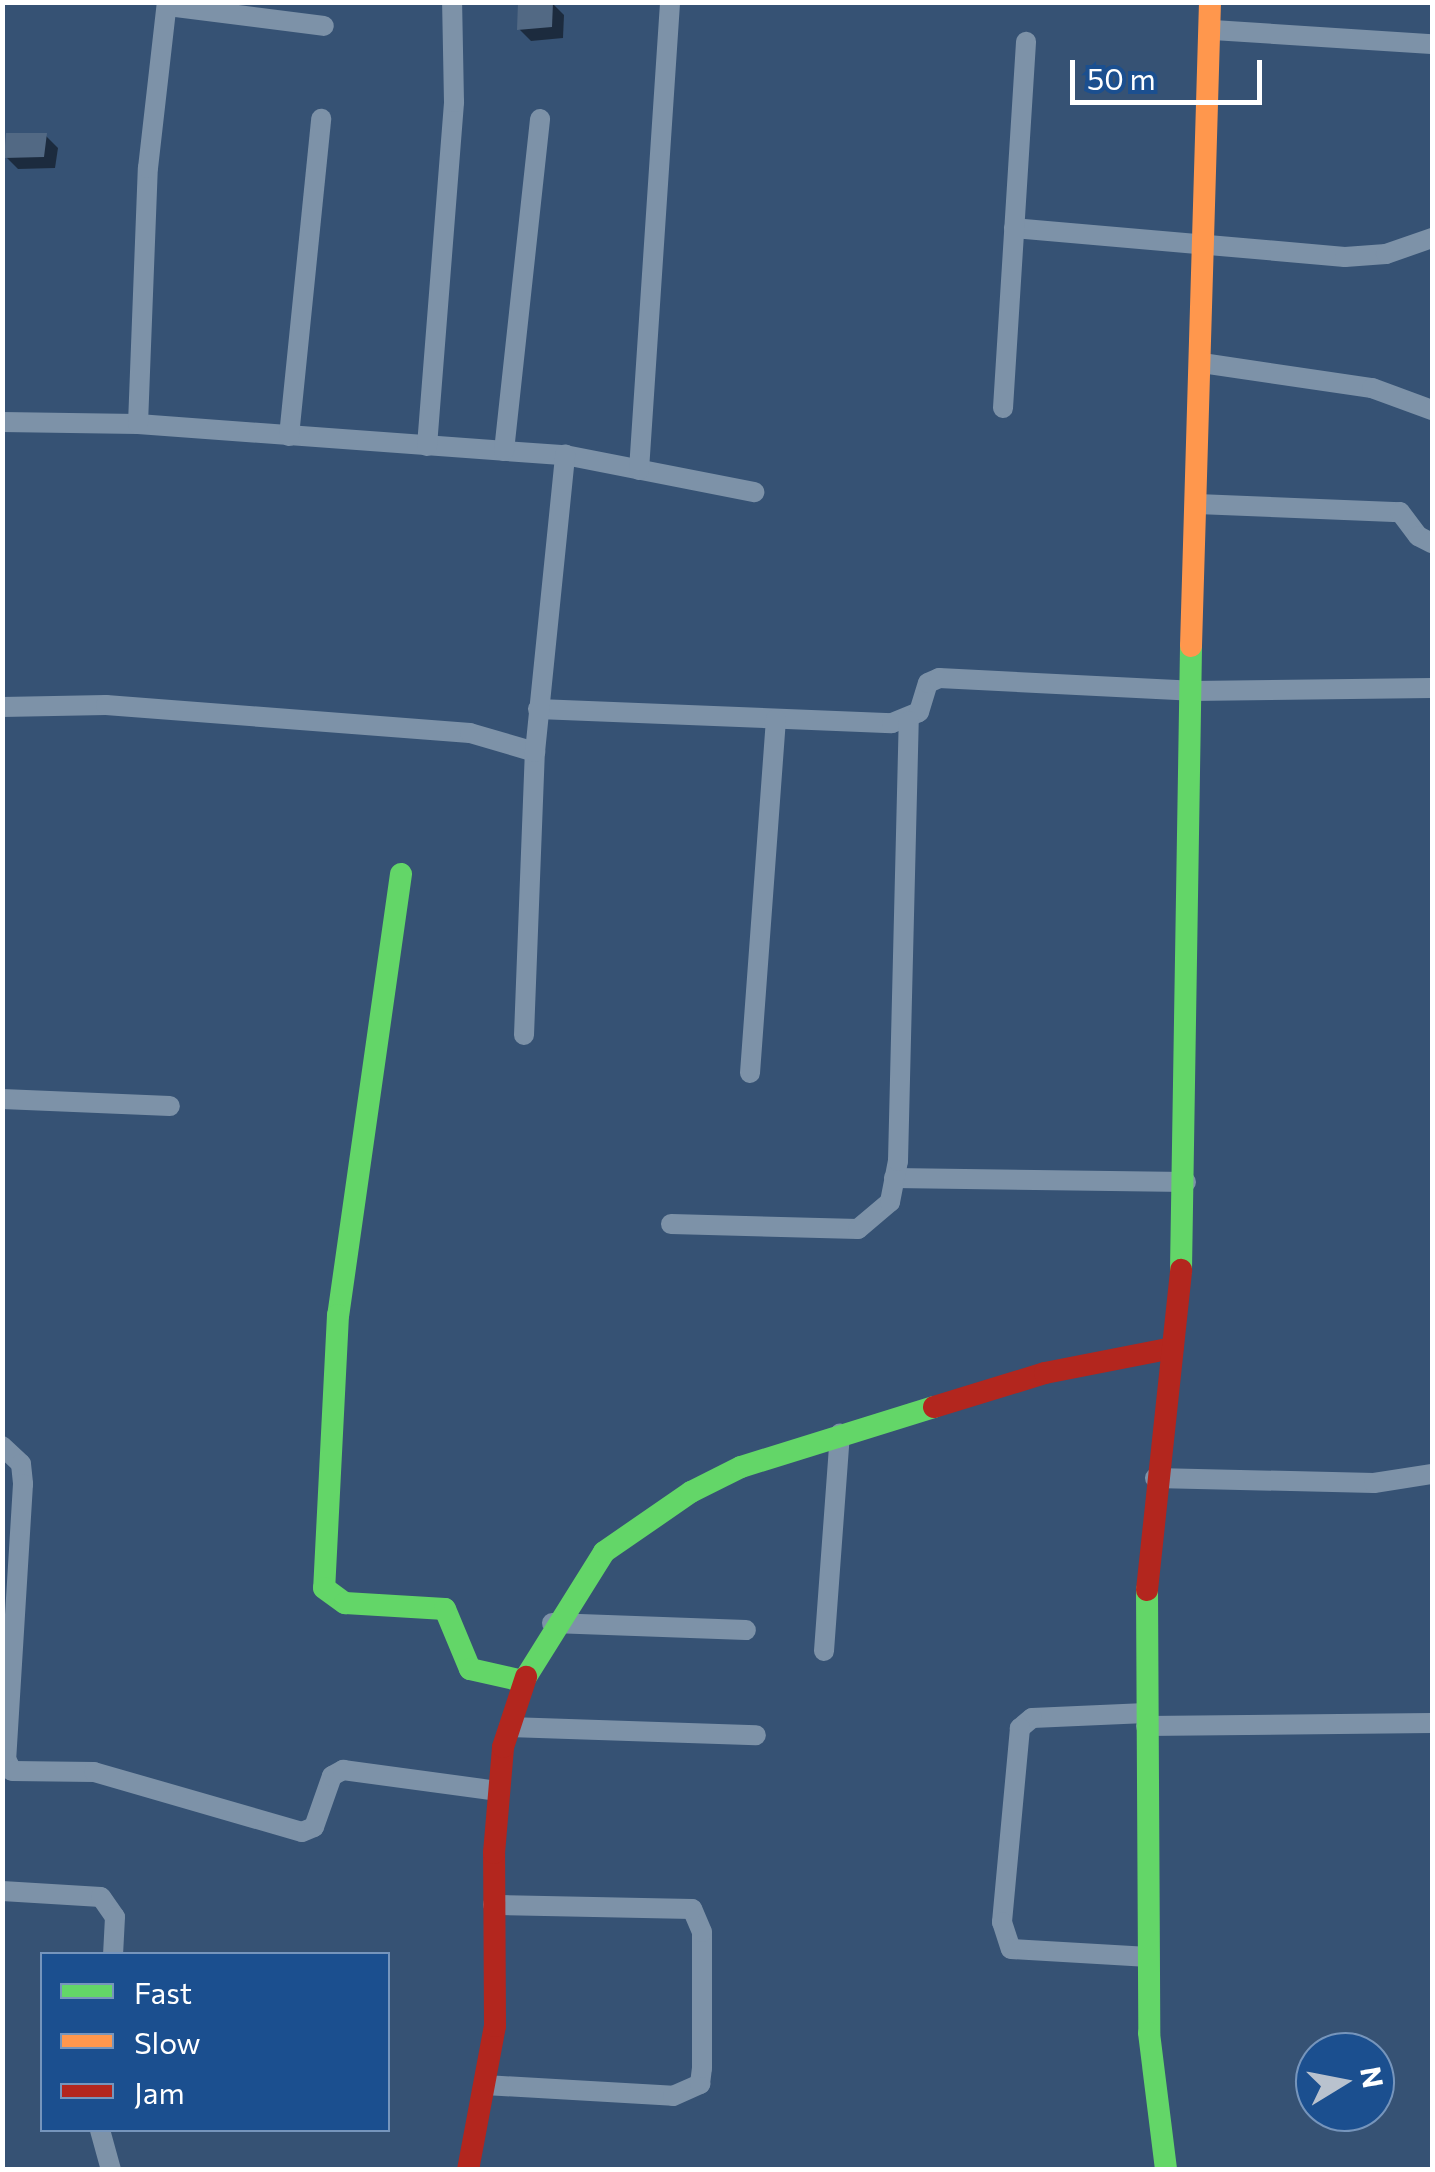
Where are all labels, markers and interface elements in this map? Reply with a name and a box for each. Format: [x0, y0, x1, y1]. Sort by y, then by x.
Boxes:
scale bar [1075, 40, 1268, 102]
text: 50 m [1087, 59, 1156, 96]
legend [40, 1952, 390, 2132]
text: Fast [134, 1973, 192, 2010]
text: Slow [134, 2023, 201, 2060]
north arrow [1295, 2032, 1395, 2132]
text: N [1354, 2064, 1391, 2090]
text: Jam [134, 2073, 185, 2110]

